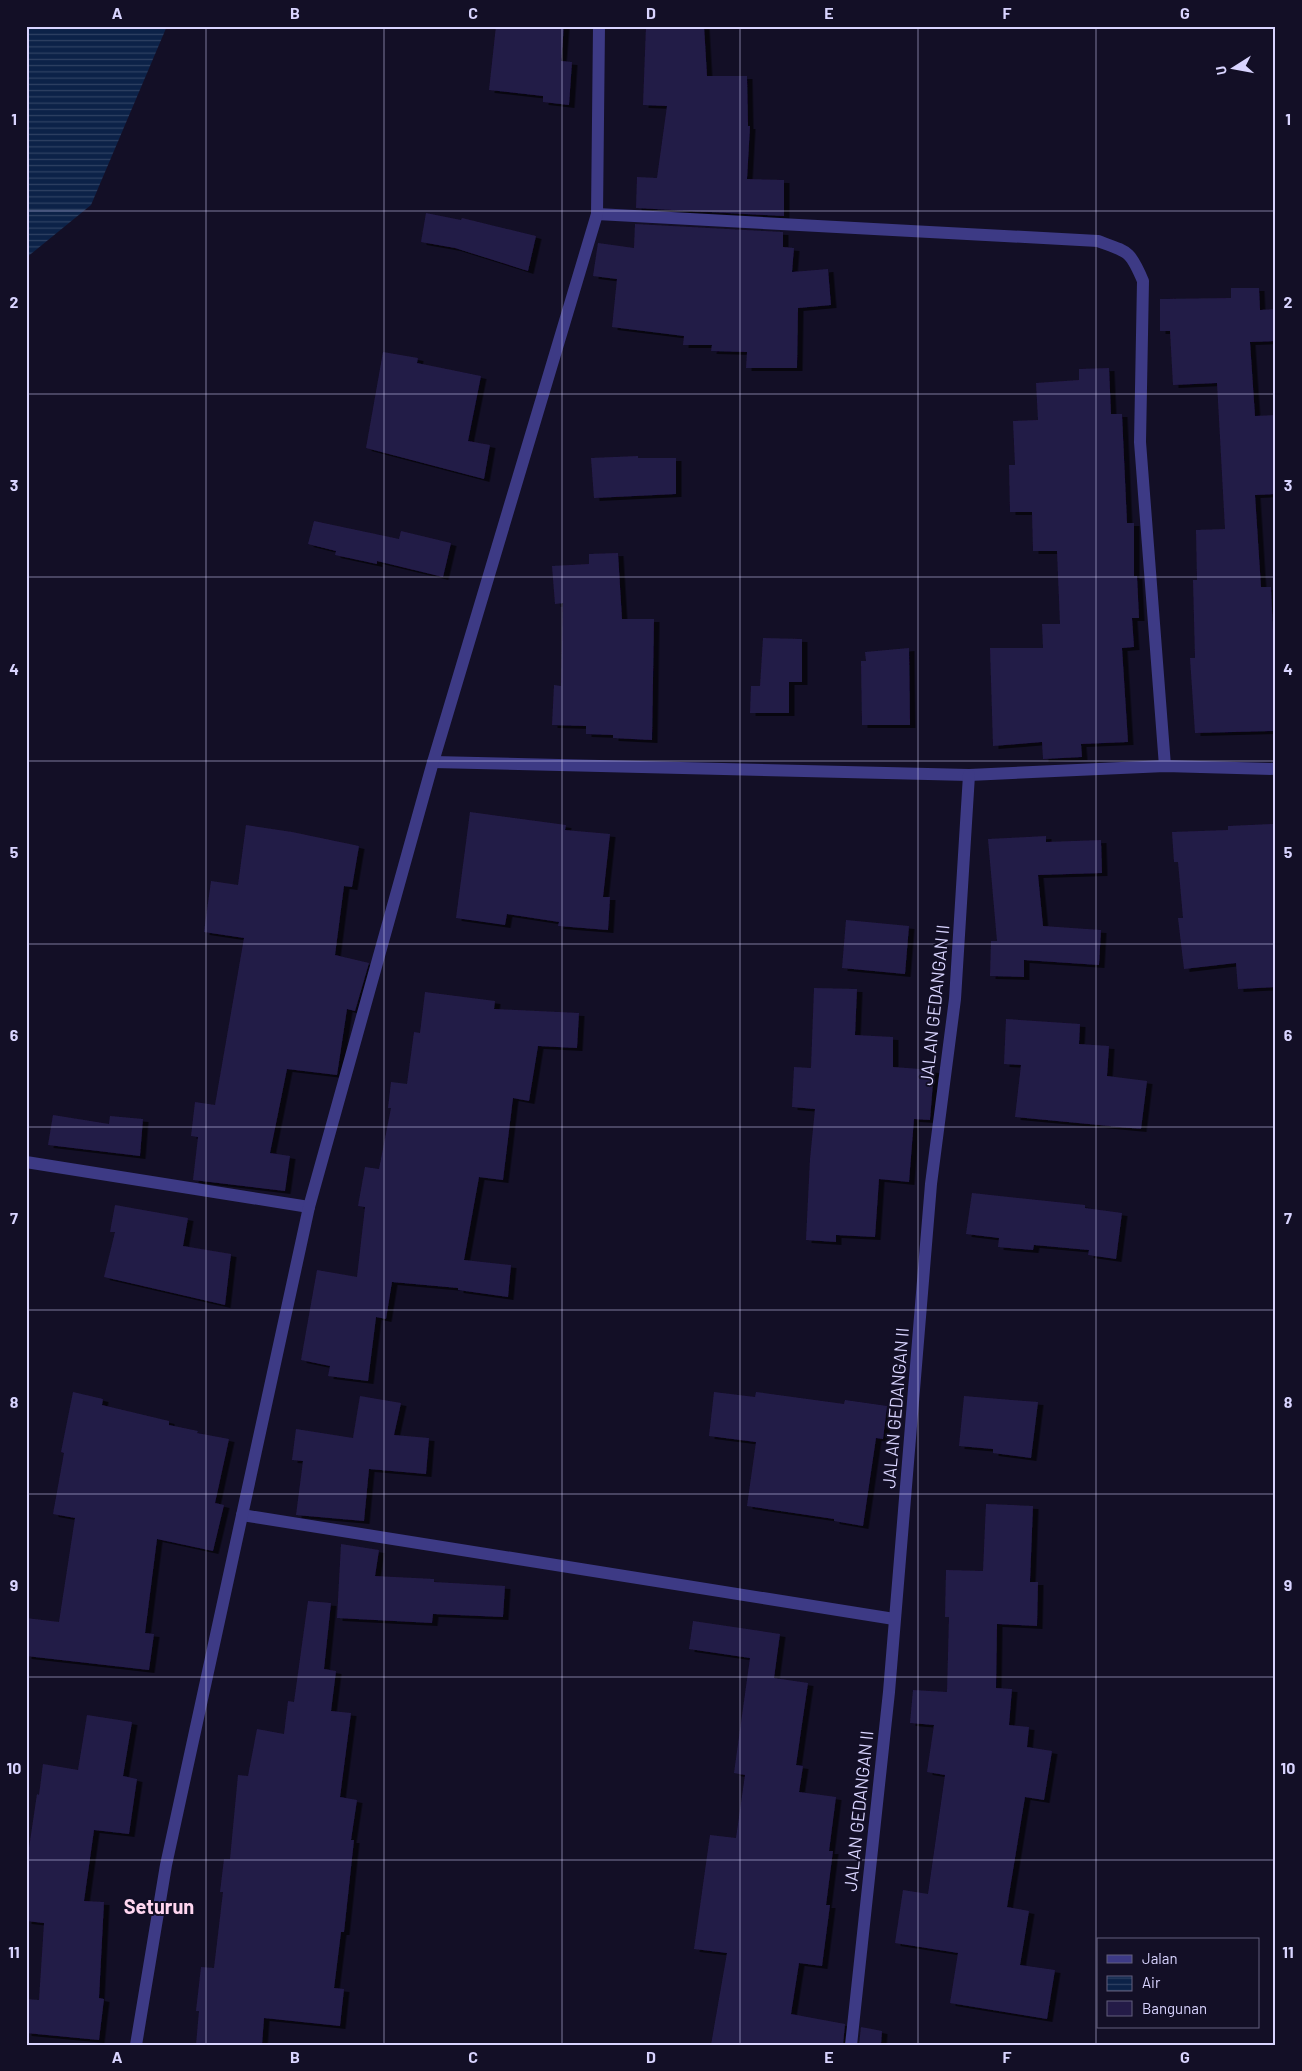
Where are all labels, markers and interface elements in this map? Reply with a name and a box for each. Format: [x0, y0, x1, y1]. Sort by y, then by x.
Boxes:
text: A [112, 3, 123, 22]
text: B [290, 3, 300, 22]
text: C [468, 3, 478, 22]
text: D [646, 3, 656, 22]
text: E [824, 3, 834, 22]
text: F [1003, 3, 1012, 22]
text: G [1180, 3, 1190, 22]
north arrow [1210, 42, 1260, 92]
text: U [1212, 64, 1230, 77]
text: 1 [11, 109, 17, 128]
text: 1 [1285, 109, 1291, 128]
text: 2 [10, 292, 19, 311]
text: 2 [1284, 292, 1293, 311]
text: 3 [10, 475, 18, 494]
text: 3 [1284, 475, 1292, 494]
text: 4 [9, 659, 19, 678]
text: 4 [1283, 659, 1293, 678]
text: 5 [10, 842, 19, 861]
text: 5 [1284, 842, 1293, 861]
street label: JALAN GEDANGAN II [915, 923, 953, 1087]
text: 6 [10, 1025, 19, 1044]
text: 6 [1284, 1025, 1293, 1044]
text: 7 [10, 1208, 18, 1227]
text: 7 [1284, 1208, 1292, 1227]
street label: JALAN GEDANGAN II [877, 1327, 913, 1489]
text: 8 [10, 1392, 19, 1411]
text: 8 [1284, 1392, 1293, 1411]
text: 9 [10, 1575, 18, 1594]
text: 9 [1284, 1575, 1292, 1594]
street label: JALAN GEDANGAN II [839, 1729, 877, 1893]
text: 10 [7, 1758, 21, 1777]
text: 10 [1281, 1758, 1295, 1777]
district label: Seturun [124, 1894, 194, 1918]
legend [1097, 1938, 1260, 2028]
text: 11 [8, 1942, 20, 1961]
text: 11 [1282, 1942, 1294, 1961]
text: Jalan [1142, 1949, 1178, 1967]
text: Air [1142, 1973, 1161, 1991]
text: Bangunan [1142, 1999, 1207, 2017]
text: A [112, 2047, 123, 2066]
text: B [290, 2047, 300, 2066]
text: C [468, 2047, 478, 2066]
text: D [646, 2047, 656, 2066]
text: E [824, 2047, 834, 2066]
text: F [1003, 2047, 1012, 2066]
text: G [1180, 2047, 1190, 2066]

